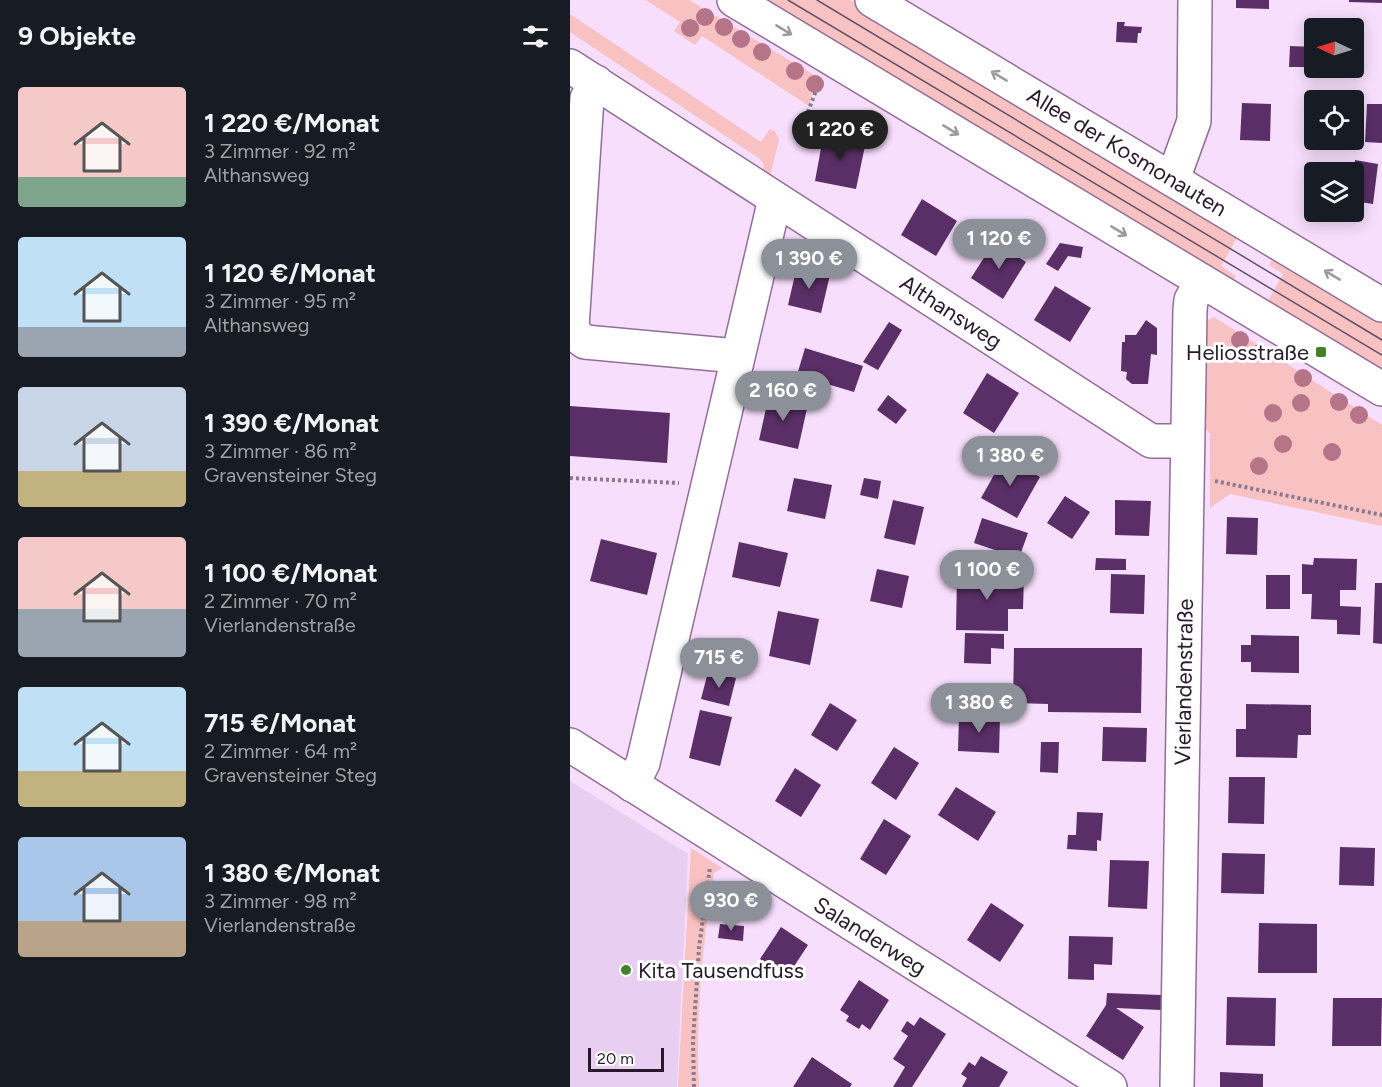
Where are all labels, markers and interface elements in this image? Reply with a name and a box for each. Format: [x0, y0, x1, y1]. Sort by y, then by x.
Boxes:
north arrow [1304, 18, 1364, 78]
map controls [1304, 18, 1364, 222]
text: 9 Objekte [18, 20, 136, 52]
icon: filters [519, 20, 552, 53]
one-way arrow [775, 25, 792, 37]
one-way arrow [991, 69, 1008, 81]
street label: Allee der Kosmonauten [1022, 82, 1232, 222]
button: locate [1304, 90, 1364, 150]
text: 1 220 €/Monat [204, 107, 380, 139]
pin: 1 220 € [785, 110, 895, 161]
icon: home [66, 111, 138, 183]
text: 1 220 € [806, 117, 874, 141]
one-way arrow [942, 125, 959, 137]
text: 3 Zimmer · 92 m² [204, 139, 356, 163]
button: layers [1304, 162, 1364, 222]
text: Althansweg [204, 163, 309, 187]
pin: 1 120 € [944, 219, 1054, 270]
one-way arrow [1110, 225, 1127, 237]
text: 1 120 € [967, 226, 1031, 250]
pin: 1 390 € [754, 239, 864, 290]
text: 1 390 € [775, 246, 843, 270]
text: 1 120 €/Monat [204, 257, 376, 289]
icon: home [66, 261, 138, 333]
street label: Althansweg [895, 269, 1007, 355]
one-way arrow [1324, 269, 1341, 281]
text: 3 Zimmer · 95 m² [204, 289, 356, 313]
text: Althansweg [204, 313, 309, 337]
place label: Heliosstraße [1186, 339, 1309, 366]
marker: Heliosstraße [1314, 345, 1328, 359]
pin: 2 160 € [728, 371, 838, 422]
text: 2 160 € [749, 378, 817, 402]
text: 1 390 €/Monat [204, 407, 380, 439]
icon: home [66, 411, 138, 483]
pin: 1 380 € [955, 436, 1065, 487]
text: 3 Zimmer · 86 m² [204, 439, 357, 463]
text: 1 380 € [976, 443, 1044, 467]
text: Gravensteiner Steg [204, 463, 377, 487]
pin: 1 100 € [932, 550, 1042, 601]
text: 1 100 €/Monat [204, 557, 378, 589]
text: 1 100 € [954, 557, 1020, 581]
icon: home [66, 561, 138, 633]
text: 2 Zimmer · 70 m² [204, 589, 357, 613]
street label: Vierlandenstraße [1169, 598, 1199, 766]
text: Vierlandenstraße [204, 613, 356, 637]
pin: 715 € [677, 638, 761, 689]
text: 715 € [694, 645, 744, 669]
pin: 1 380 € [924, 683, 1034, 734]
text: 1 380 € [945, 690, 1013, 714]
text: 715 €/Monat [204, 707, 357, 739]
icon: home [66, 711, 138, 783]
text: 2 Zimmer · 64 m² [204, 739, 357, 763]
text: Gravensteiner Steg [204, 763, 377, 787]
text: 1 380 €/Monat [204, 857, 380, 889]
icon: home [66, 861, 138, 933]
pin: 930 € [689, 881, 773, 932]
text: 930 € [704, 888, 758, 912]
text: 3 Zimmer · 98 m² [204, 889, 357, 913]
street label: Salanderweg [809, 891, 931, 981]
text: Vierlandenstraße [204, 913, 356, 937]
place label: Kita Tausendfuss [638, 957, 804, 984]
marker: Kita Tausendfuss [619, 963, 633, 977]
scale bar [588, 1045, 664, 1072]
text: 20 m [597, 1049, 634, 1068]

